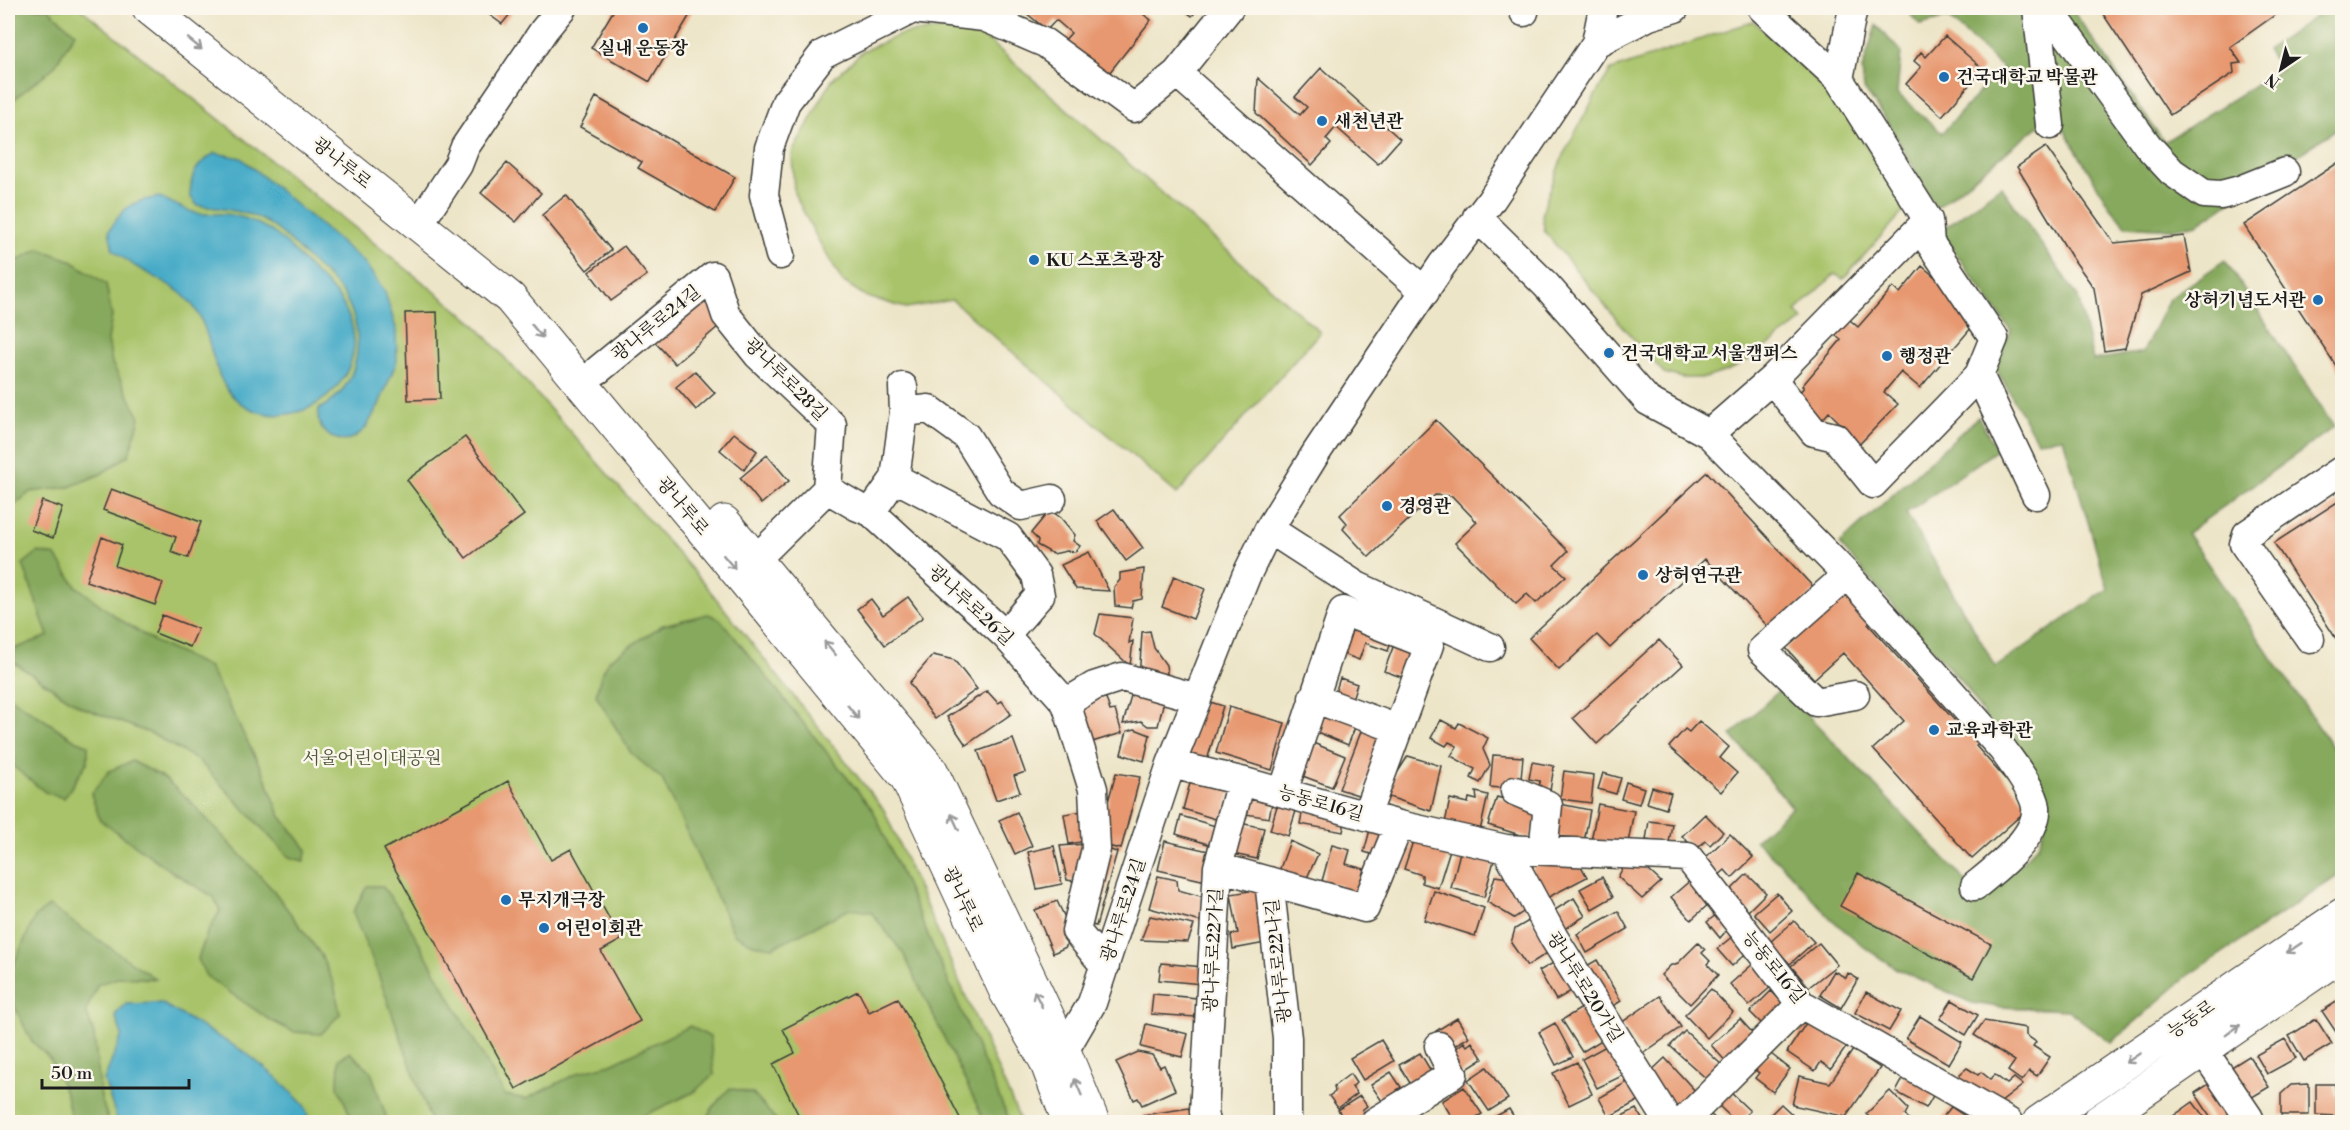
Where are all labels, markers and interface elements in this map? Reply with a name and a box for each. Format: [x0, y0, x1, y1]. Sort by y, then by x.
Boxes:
marker: 실내 운동장 [636, 21, 650, 35]
place label: 실내 운동장 [598, 37, 689, 60]
one-way arrow [187, 38, 203, 51]
north arrow [2251, 39, 2311, 99]
place label: 건국대학교 박물관 [1956, 66, 2099, 89]
text: N [2262, 68, 2284, 92]
marker: 건국대학교 박물관 [1937, 70, 1951, 84]
place label: 새천년관 [1334, 110, 1404, 133]
marker: 새천년관 [1315, 114, 1329, 128]
street label: 광나루로 [307, 133, 376, 194]
place label: KU 스포츠광장 [1046, 249, 1164, 272]
marker: KU 스포츠광장 [1027, 253, 1041, 267]
street label: 광나루로24길 [607, 280, 706, 366]
place label: 상허기념도서관 [2184, 289, 2307, 312]
marker: 상허기념도서관 [2311, 293, 2325, 307]
one-way arrow [530, 323, 544, 338]
street label: 광나루로28길 [739, 333, 832, 426]
place label: 건국대학교 서울캠퍼스 [1621, 342, 1798, 365]
place label: 행정관 [1899, 345, 1952, 368]
marker: 건국대학교 서울캠퍼스 [1602, 346, 1616, 360]
marker: 행정관 [1880, 349, 1894, 363]
street label: 광나루로 [651, 472, 714, 540]
place label: 경영관 [1399, 495, 1452, 518]
marker: 경영관 [1380, 499, 1394, 513]
one-way arrow [722, 554, 735, 570]
street label: 광나루로26길 [923, 560, 1018, 651]
place label: 상허연구관 [1655, 564, 1743, 587]
marker: 상허연구관 [1636, 568, 1650, 582]
one-way arrow [823, 641, 837, 656]
one-way arrow [846, 704, 859, 720]
place label: 교육과학관 [1946, 719, 2034, 742]
marker: 교육과학관 [1927, 723, 1941, 737]
park label: 서울어린이대공원 [302, 747, 442, 770]
street label: 능동로16길 [1276, 780, 1366, 827]
one-way arrow [949, 814, 960, 832]
street label: 광나루로24길 [1096, 855, 1151, 965]
street label: 광나루로 [937, 863, 988, 936]
street label: 광나루로22가길 [1199, 887, 1228, 1013]
place label: 무지개극장 [518, 889, 606, 912]
marker: 무지개극장 [499, 893, 513, 907]
street label: 광나루로22나길 [1261, 898, 1296, 1024]
place label: 어린이회관 [556, 917, 644, 940]
marker: 어린이회관 [537, 921, 551, 935]
street label: 능동로16길 [1737, 926, 1810, 1009]
street label: 광나루로20가길 [1541, 928, 1628, 1047]
one-way arrow [2287, 942, 2303, 954]
one-way arrow [1031, 990, 1043, 1008]
street label: 능동로 [2163, 995, 2219, 1044]
one-way arrow [2224, 1024, 2240, 1036]
scale bar [42, 1052, 189, 1090]
one-way arrow [2126, 1052, 2142, 1064]
text: 50 m [51, 1062, 93, 1085]
one-way arrow [1072, 1078, 1083, 1097]

